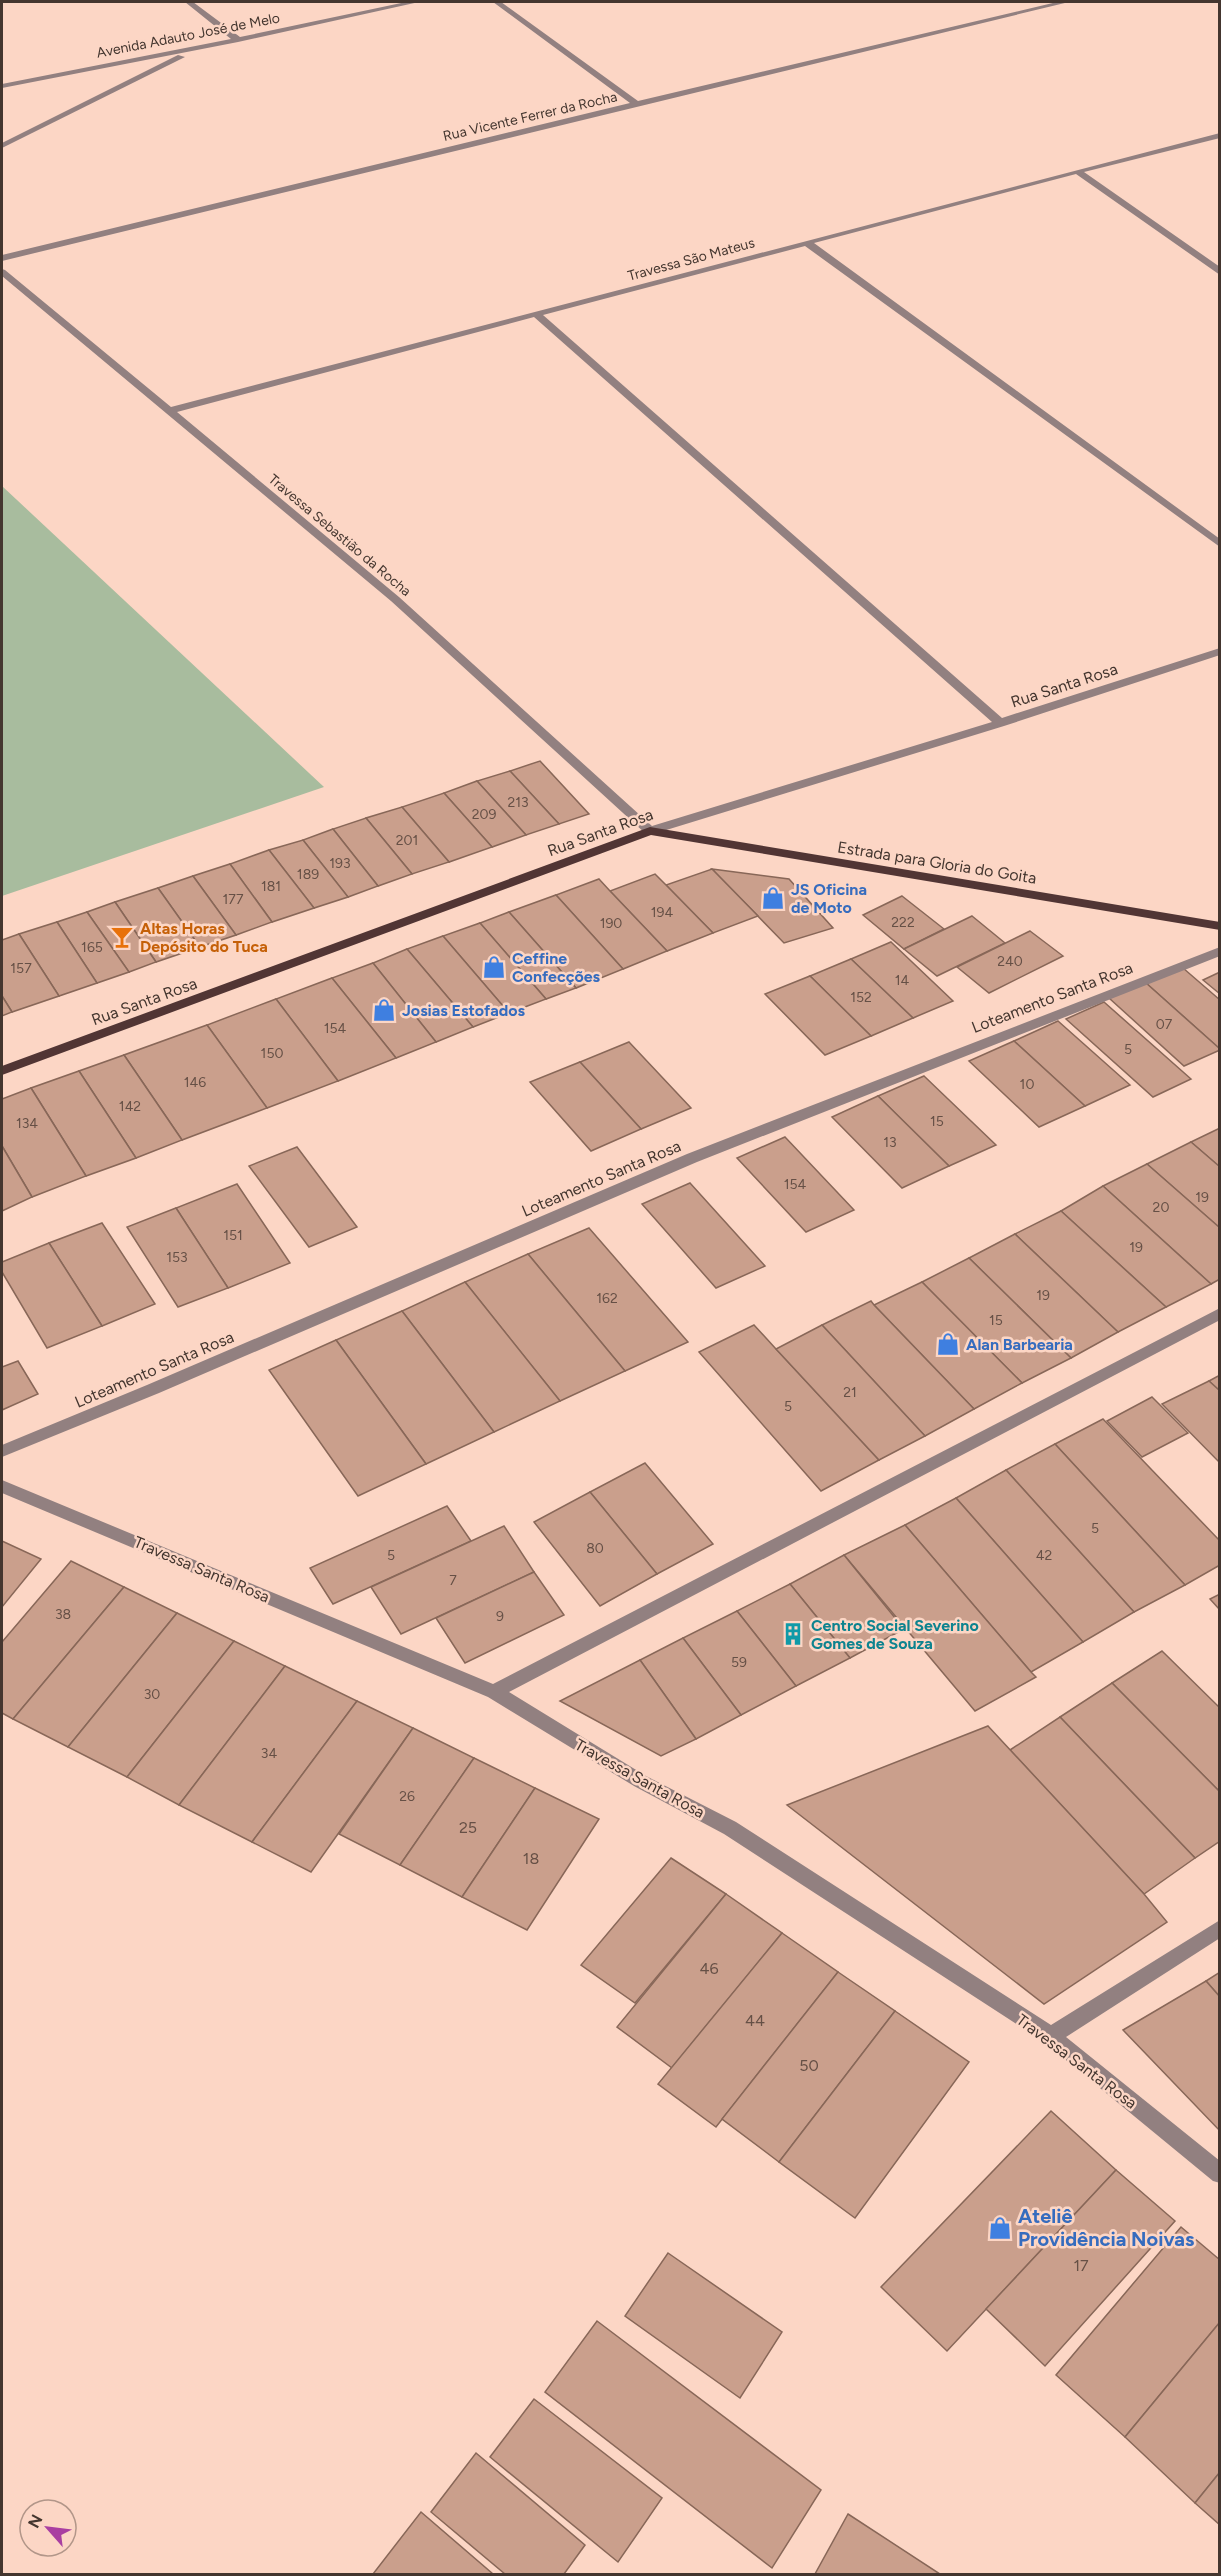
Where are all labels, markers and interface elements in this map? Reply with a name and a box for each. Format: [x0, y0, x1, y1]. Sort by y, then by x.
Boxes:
street label: Avenida Adauto José de Melo [95, 9, 281, 62]
street label: Rua Vicente Ferrer da Rocha [441, 88, 619, 145]
street label: Travessa São Mateus [626, 234, 756, 285]
street label: Travessa Sebastião da Rocha [265, 471, 414, 600]
street label: Rua Santa Rosa [1008, 659, 1120, 712]
house number: 213 [507, 794, 529, 811]
street label: Rua Santa Rosa [545, 805, 656, 860]
house number: 209 [472, 806, 496, 823]
house number: 201 [396, 832, 418, 849]
street label: Estrada para Gloria do Goita [836, 837, 1038, 888]
house number: 193 [329, 855, 351, 872]
house number: 189 [297, 866, 319, 883]
house number: 181 [261, 878, 281, 895]
place label: JS Oficina de Moto [791, 880, 867, 917]
shop icon: JS Oficina de Moto [760, 885, 786, 911]
house number: 177 [223, 891, 244, 908]
house number: 194 [651, 904, 674, 921]
house number: 222 [891, 914, 915, 931]
house number: 190 [600, 915, 622, 932]
place label: Altas Horas Depósito do Tuca [140, 919, 268, 956]
bar icon: Altas Horas Depósito do Tuca [109, 924, 135, 950]
house number: 165 [81, 939, 103, 956]
place label: Ceffine Confecções [512, 949, 601, 986]
house number: 240 [997, 953, 1023, 970]
shop icon: Ceffine Confecções [481, 954, 507, 980]
street label: Loteamento Santa Rosa [969, 958, 1135, 1037]
house number: 157 [10, 960, 32, 977]
house number: 14 [895, 972, 910, 989]
street label: Rua Santa Rosa [89, 974, 200, 1029]
house number: 152 [850, 989, 872, 1006]
shop icon: Josias Estofados [371, 997, 397, 1023]
place label: Josias Estofados [402, 1001, 525, 1020]
house number: 07 [1156, 1016, 1173, 1033]
house number: 154 [324, 1020, 347, 1037]
house number: 5 [1124, 1041, 1132, 1058]
house number: 150 [261, 1045, 283, 1062]
house number: 146 [184, 1074, 206, 1091]
house number: 10 [1020, 1076, 1034, 1093]
house number: 142 [119, 1098, 141, 1115]
house number: 15 [930, 1113, 944, 1130]
house number: 134 [16, 1115, 38, 1132]
house number: 13 [883, 1134, 897, 1151]
street label: Loteamento Santa Rosa [519, 1136, 684, 1221]
house number: 154 [784, 1176, 807, 1193]
house number: 19 [1195, 1189, 1209, 1206]
house number: 20 [1153, 1199, 1169, 1216]
house number: 151 [223, 1227, 243, 1244]
house number: 19 [1129, 1239, 1143, 1256]
house number: 153 [166, 1249, 188, 1266]
house number: 19 [1036, 1287, 1050, 1304]
house number: 162 [596, 1290, 618, 1307]
house number: 15 [989, 1312, 1003, 1329]
street label: Loteamento Santa Rosa [72, 1327, 237, 1412]
shop icon: Alan Barbearia [935, 1331, 961, 1357]
place label: Alan Barbearia [966, 1335, 1073, 1354]
house number: 21 [843, 1384, 857, 1401]
house number: 5 [784, 1398, 792, 1415]
house number: 5 [1091, 1520, 1099, 1537]
street label: Travessa Santa Rosa [131, 1532, 272, 1607]
house number: 80 [586, 1540, 604, 1557]
house number: 5 [387, 1547, 395, 1564]
house number: 42 [1036, 1547, 1052, 1564]
house number: 7 [449, 1572, 457, 1589]
house number: 38 [55, 1606, 71, 1623]
house number: 9 [496, 1608, 504, 1625]
place label: Centro Social Severino Gomes de Souza [811, 1616, 979, 1653]
building icon: Centro Social Severino Gomes de Souza [780, 1621, 806, 1647]
house number: 59 [731, 1654, 747, 1671]
house number: 30 [144, 1686, 160, 1703]
street label: Travessa Santa Rosa [572, 1735, 708, 1822]
house number: 34 [261, 1745, 277, 1762]
house number: 26 [399, 1788, 415, 1805]
house number: 25 [459, 1818, 477, 1837]
house number: 18 [523, 1849, 539, 1868]
house number: 46 [700, 1959, 719, 1978]
street label: Travessa Santa Rosa [1013, 2010, 1140, 2113]
house number: 44 [745, 2011, 765, 2030]
house number: 50 [799, 2056, 819, 2075]
place label: Ateliê Providência Noivas [1018, 2204, 1194, 2251]
shop icon: Ateliê Providência Noivas [987, 2215, 1013, 2241]
house number: 17 [1073, 2256, 1089, 2275]
north arrow [18, 2498, 78, 2558]
text: N [24, 2511, 46, 2531]

